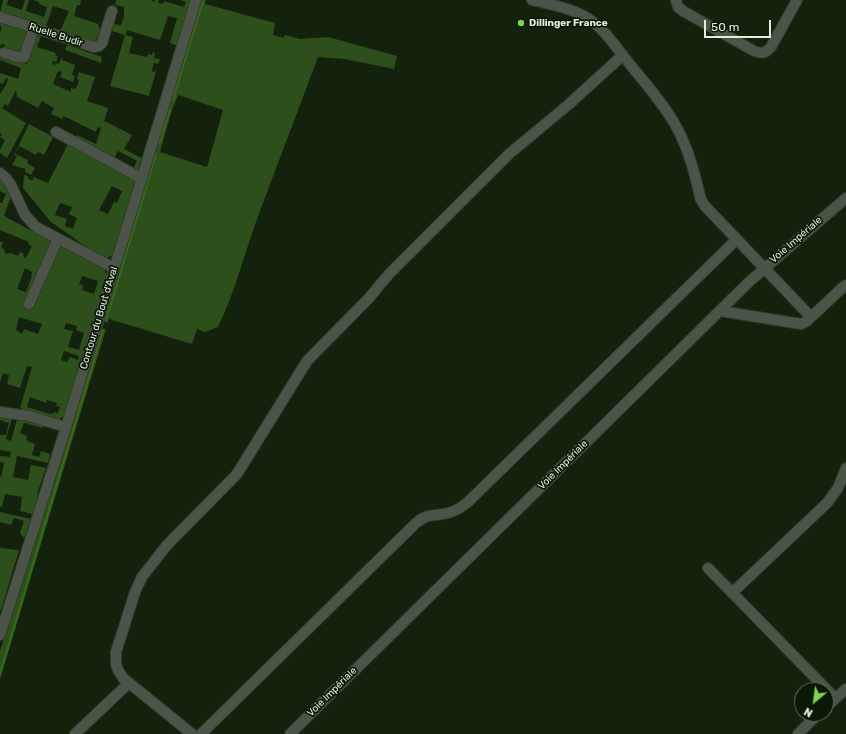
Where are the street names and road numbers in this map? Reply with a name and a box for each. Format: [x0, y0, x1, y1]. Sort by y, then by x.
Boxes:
street label: Ruelle Budir [28, 21, 84, 49]
street label: Voie Impériale [767, 214, 825, 266]
street label: Contour du Bout d'Aval [78, 265, 120, 371]
street label: Voie Impériale [536, 438, 590, 492]
street label: Voie Impériale [305, 665, 359, 719]

